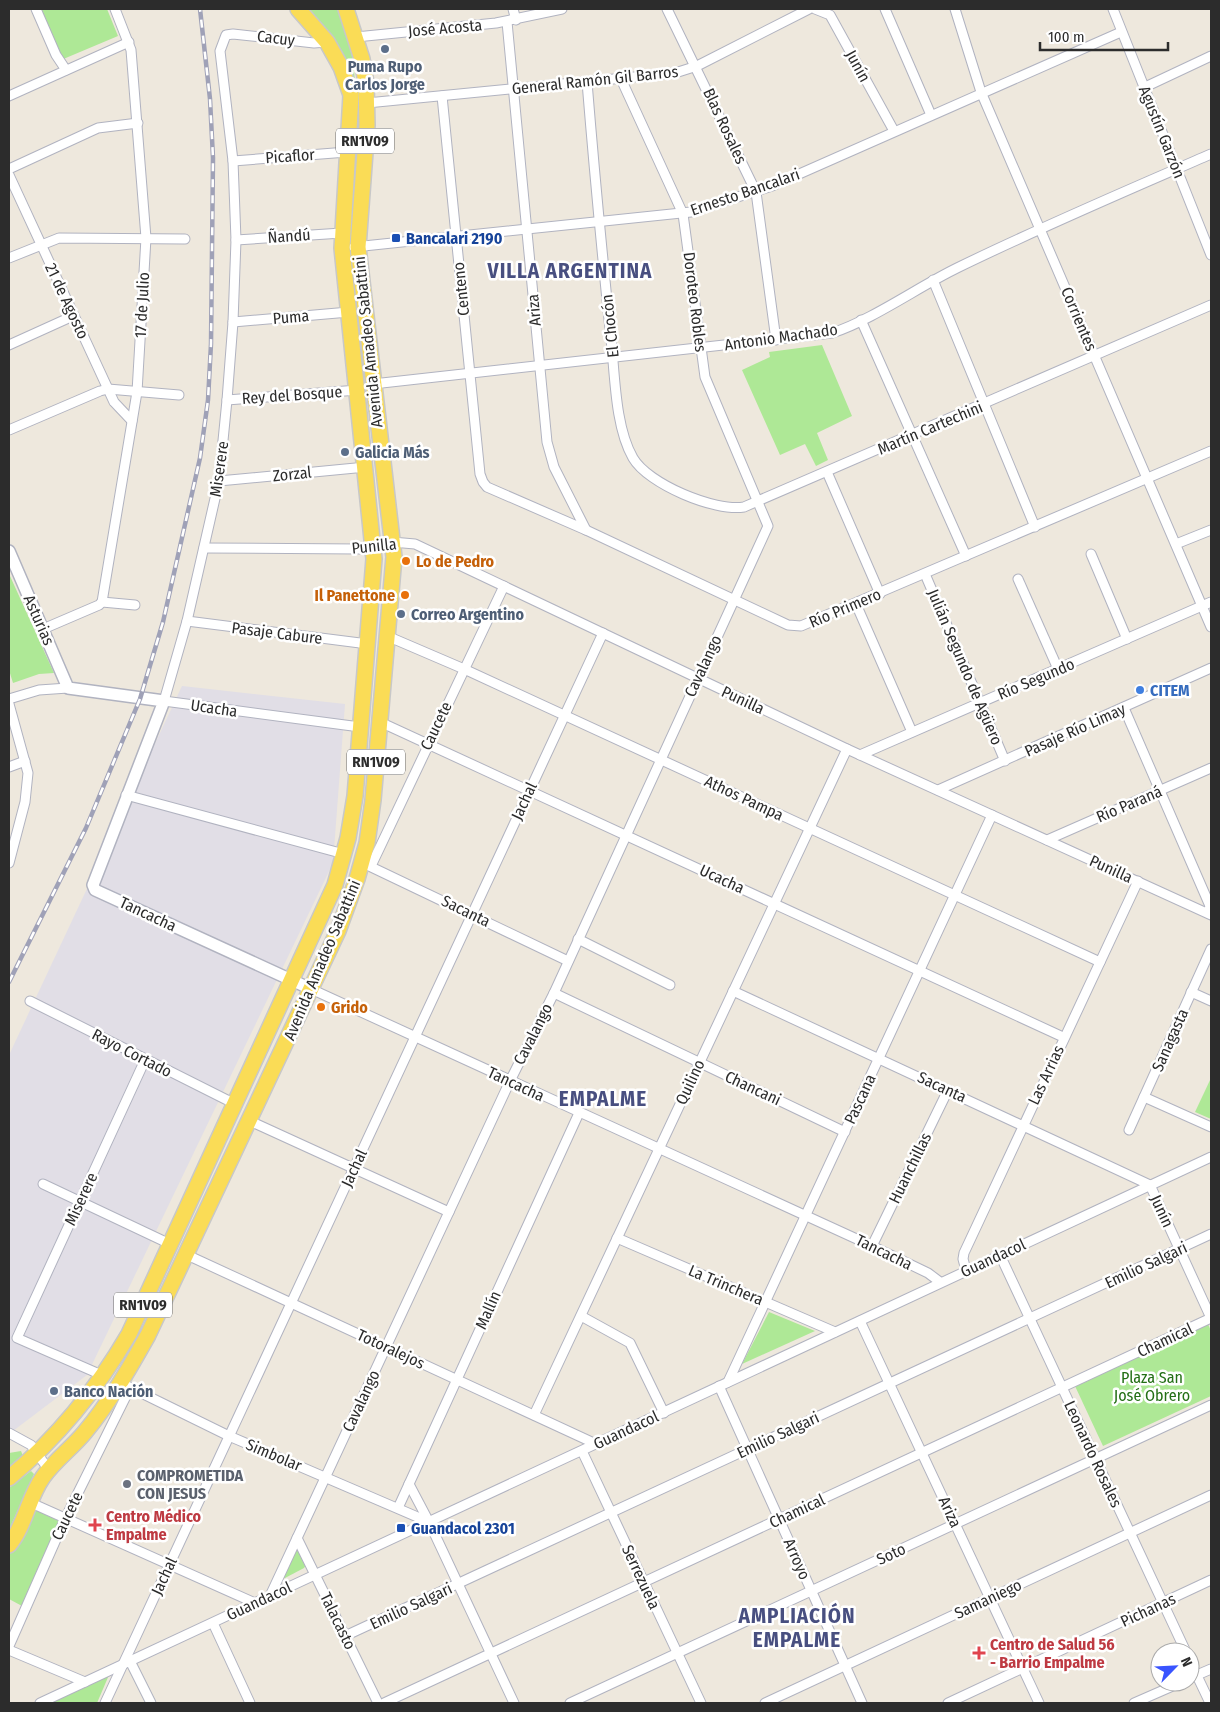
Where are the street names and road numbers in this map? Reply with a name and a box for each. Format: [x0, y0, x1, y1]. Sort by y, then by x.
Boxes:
street label: José Acosta [407, 15, 483, 41]
street label: Cacuy [256, 26, 297, 50]
street label: Junín [842, 47, 874, 85]
street label: General Ramón Gil Barros [511, 62, 679, 98]
street label: Agustín Garzón [1135, 83, 1189, 181]
street label: Blas Rosales [699, 85, 751, 167]
road number: RN1V09 [336, 128, 394, 154]
street label: Picaflor [265, 145, 316, 167]
street label: Ernesto Bancalari [688, 164, 802, 220]
street label: Ñandú [267, 225, 311, 247]
street label: Doroteo Robles [679, 251, 711, 353]
street label: Avenida Amadeo Sabattini [350, 255, 386, 429]
street label: 21 de Agosto [41, 260, 93, 342]
street label: Centeno [449, 261, 473, 317]
street label: 17 de Julio [131, 271, 153, 339]
street label: Corrientes [1057, 284, 1101, 354]
street label: Ariza [523, 293, 545, 327]
street label: El Chocón [597, 293, 623, 359]
street label: Puma [272, 306, 310, 328]
street label: Antonio Machado [723, 320, 839, 354]
street label: Rey del Bosque [241, 382, 343, 408]
street label: Martín Cartechini [875, 397, 985, 459]
street label: Miserere [206, 440, 232, 498]
street label: Zorzal [272, 463, 312, 485]
street label: Punilla [351, 534, 398, 558]
street label: Río Primero [806, 584, 884, 632]
street label: Julián Segundo de Agüero [924, 586, 1006, 748]
street label: Asturias [20, 592, 59, 648]
street label: Pasaje Cabure [231, 618, 323, 648]
street label: Cavalango [680, 632, 726, 700]
street label: Río Segundo [995, 654, 1077, 704]
street label: Punilla [719, 682, 768, 718]
street label: Ucacha [189, 695, 239, 721]
street label: Caucete [416, 699, 456, 753]
street label: Pasaje Río Limay [1022, 699, 1129, 761]
road number: RN1V09 [347, 750, 405, 774]
street label: Athos Pampa [701, 771, 787, 825]
street label: Jachal [507, 779, 541, 823]
street label: Río Paraná [1093, 782, 1165, 826]
street label: Punilla [1087, 851, 1136, 887]
street label: Ucacha [697, 860, 747, 898]
street label: Avenida Amadeo Sabattini [280, 877, 364, 1043]
street label: Sacanta [439, 891, 494, 931]
street label: Tancacha [117, 893, 180, 935]
street label: Cavalango [509, 1000, 557, 1068]
street label: Sanagasta [1148, 1006, 1192, 1074]
street label: Rayo Cortado [89, 1025, 175, 1081]
street label: Las Arrias [1024, 1042, 1068, 1108]
street label: Quilino [671, 1056, 709, 1108]
street label: Tancacha [485, 1063, 548, 1105]
street label: Chancani [722, 1067, 784, 1109]
street label: Sacanta [915, 1067, 970, 1107]
street label: Pascana [840, 1071, 880, 1127]
street label: Huanchillas [885, 1129, 935, 1207]
street label: Jachal [337, 1146, 371, 1190]
street label: Miserere [61, 1169, 102, 1228]
street label: Junín [1146, 1192, 1178, 1230]
street label: Tancacha [853, 1230, 916, 1274]
street label: Guandacol [958, 1235, 1028, 1281]
street label: Emilio Salgari [1102, 1238, 1190, 1292]
street label: La Trinchera [686, 1261, 767, 1309]
street label: Mallín [471, 1288, 505, 1332]
road number: RN1V09 [114, 1292, 172, 1318]
street label: Chamical [1134, 1319, 1196, 1361]
street label: Totoralejos [354, 1325, 428, 1373]
street label: Cavalango [338, 1367, 384, 1435]
street label: Leonardo Rosales [1060, 1398, 1126, 1510]
street label: Guandacol [591, 1407, 661, 1453]
street label: Emilio Salgari [734, 1408, 822, 1462]
street label: Simbolar [243, 1435, 305, 1475]
street label: Caucete [47, 1489, 87, 1543]
street label: Chamical [766, 1490, 828, 1532]
street label: Ariza [935, 1493, 965, 1531]
street label: Arroyo [780, 1536, 814, 1582]
street label: Soto [873, 1539, 909, 1569]
street label: Serrezuela [618, 1542, 664, 1612]
street label: Jachal [147, 1554, 181, 1598]
street label: Samaniego [951, 1575, 1025, 1623]
street label: Guandacol [224, 1578, 294, 1624]
street label: Emilio Salgari [367, 1579, 455, 1633]
street label: Talacasto [316, 1589, 360, 1653]
street label: Pichanas [1117, 1589, 1179, 1631]

